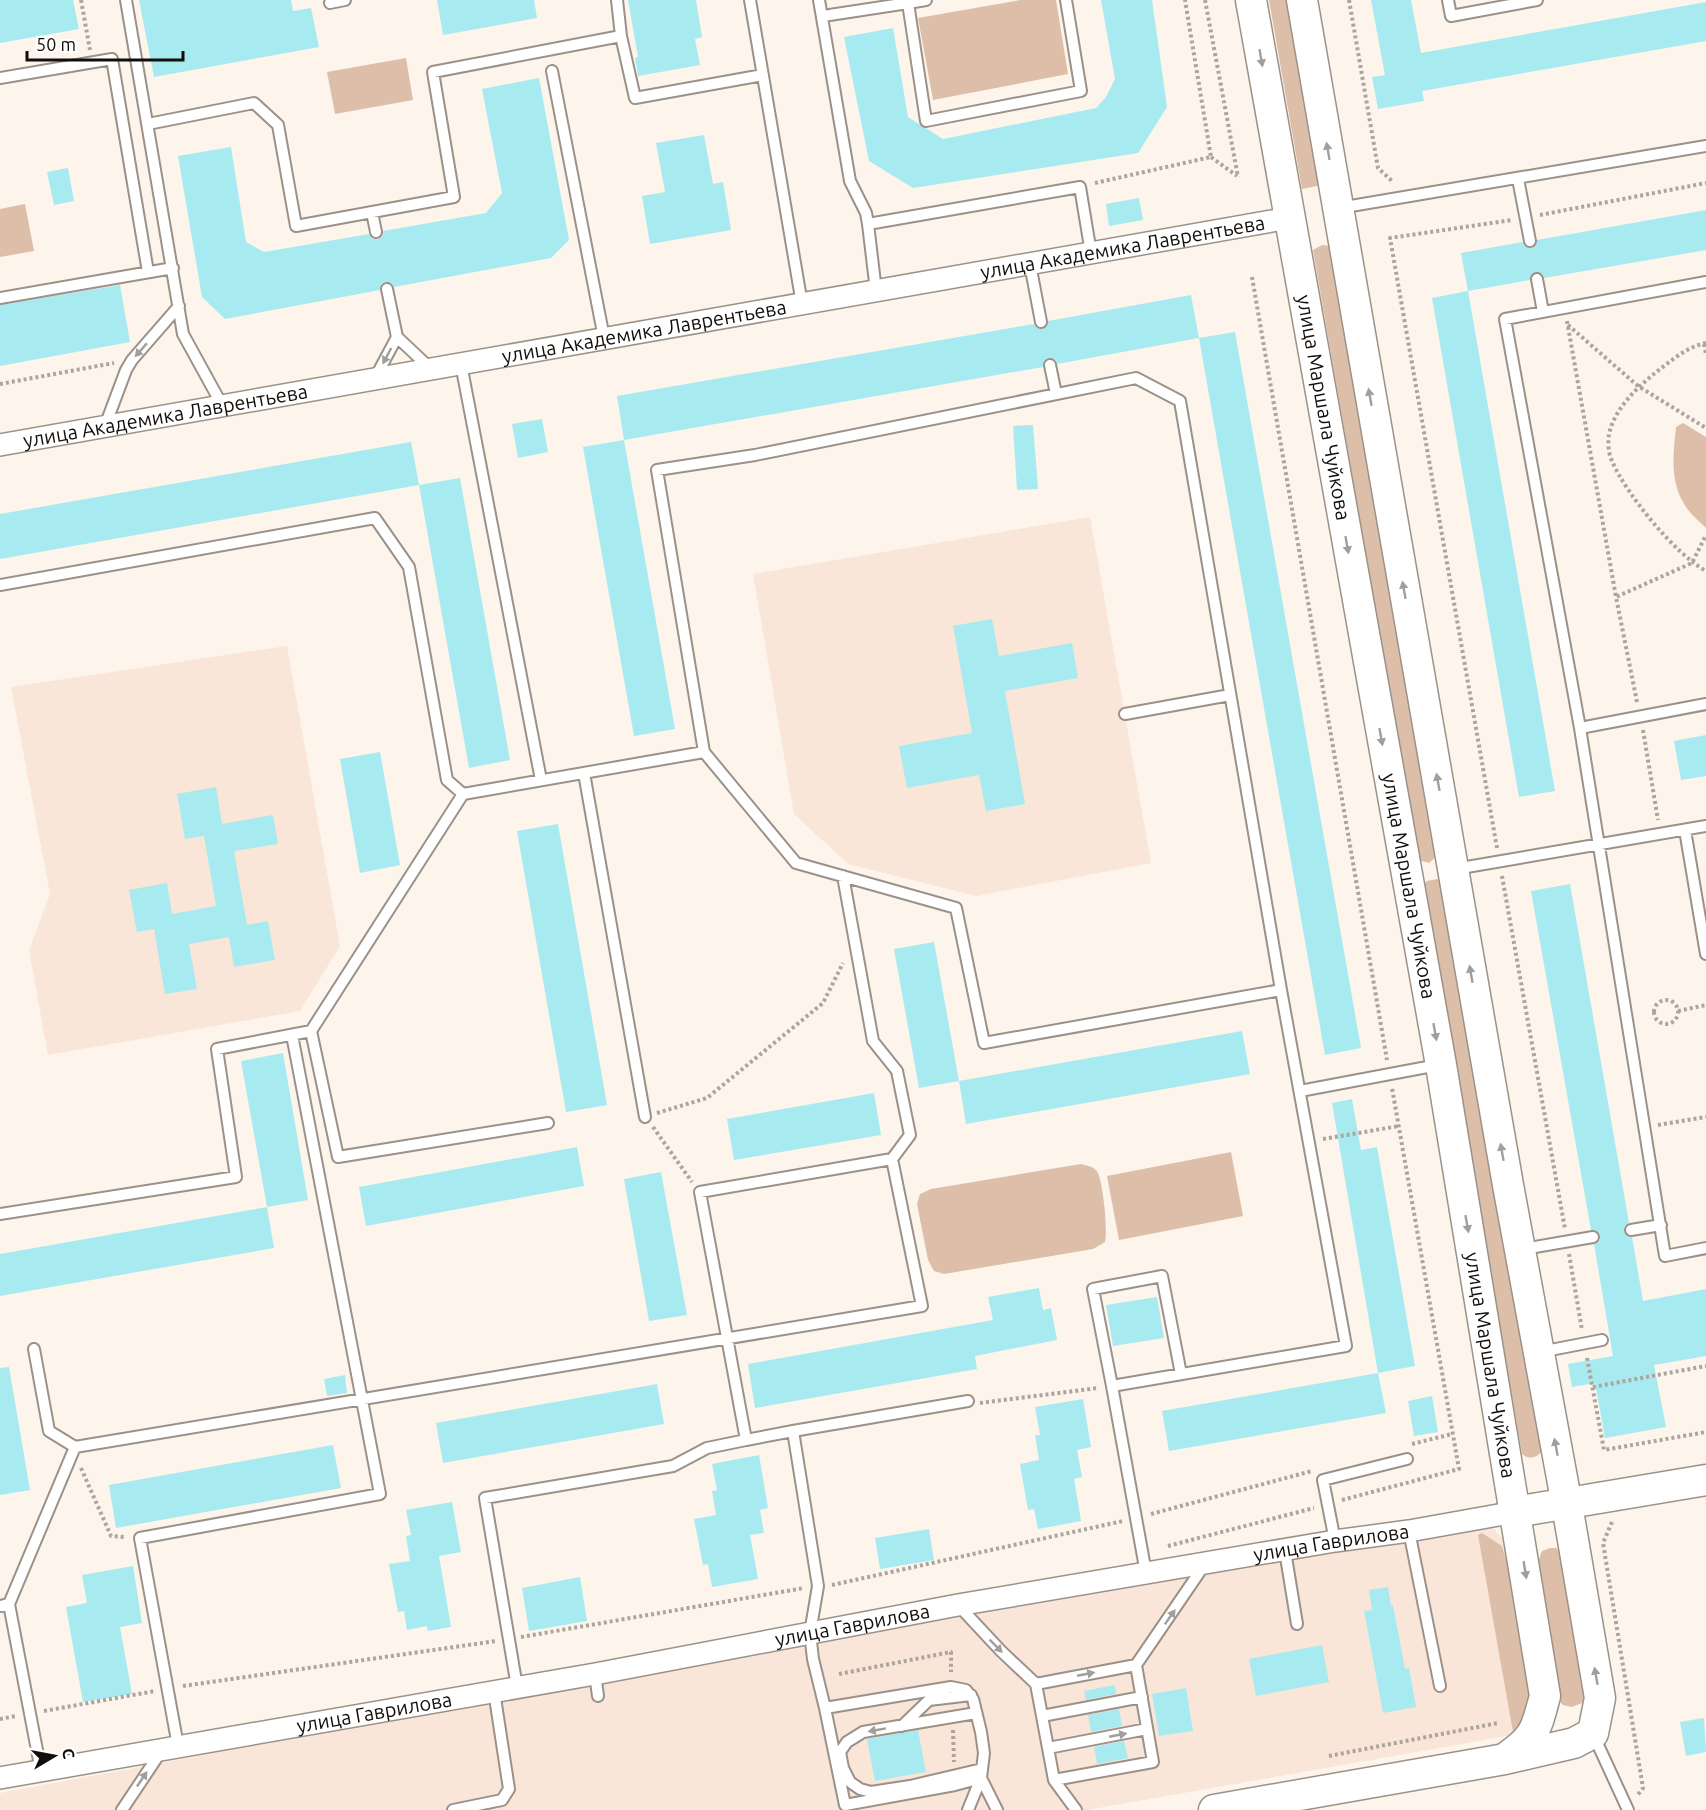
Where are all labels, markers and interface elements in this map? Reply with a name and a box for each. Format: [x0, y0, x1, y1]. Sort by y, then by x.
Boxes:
scale bar [27, 24, 183, 62]
text: 50 m [36, 34, 76, 54]
one-way arrow [1256, 48, 1265, 67]
one-way arrow [1323, 141, 1332, 160]
street label: улица Академика Лаврентьева [979, 210, 1267, 283]
street label: улица Маршала Чуйкова [1293, 293, 1356, 522]
street label: улица Академика Лаврентьева [500, 295, 788, 367]
one-way arrow [134, 342, 147, 358]
one-way arrow [382, 348, 392, 365]
street label: улица Академика Лаврентьева [21, 379, 309, 452]
one-way arrow [1365, 388, 1374, 407]
one-way arrow [1343, 535, 1352, 554]
one-way arrow [1399, 580, 1408, 599]
one-way arrow [1377, 727, 1386, 746]
street label: улица Маршала Чуйкова [1378, 771, 1441, 1000]
one-way arrow [1433, 772, 1442, 791]
one-way arrow [1466, 964, 1475, 983]
one-way arrow [1430, 1022, 1439, 1041]
one-way arrow [1497, 1143, 1506, 1162]
one-way arrow [1463, 1215, 1472, 1234]
street label: улица Маршала Чуйкова [1461, 1250, 1521, 1480]
one-way arrow [1551, 1438, 1560, 1457]
street label: улица Гаврилова [1252, 1519, 1410, 1566]
one-way arrow [1520, 1561, 1529, 1580]
street label: улица Гаврилова [773, 1599, 932, 1651]
one-way arrow [1164, 1609, 1176, 1625]
one-way arrow [989, 1638, 1003, 1652]
one-way arrow [1591, 1666, 1600, 1685]
one-way arrow [1077, 1669, 1096, 1678]
street label: улица Гаврилова [295, 1687, 454, 1737]
north arrow [24, 1726, 84, 1786]
one-way arrow [868, 1726, 887, 1735]
one-way arrow [1109, 1730, 1128, 1739]
text: С [59, 1747, 79, 1760]
one-way arrow [137, 1771, 148, 1788]

